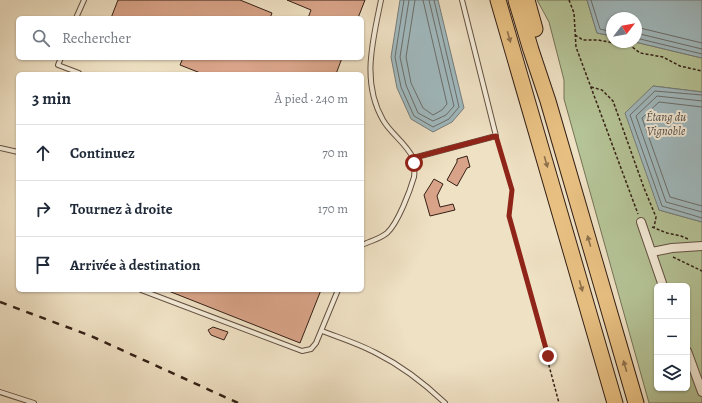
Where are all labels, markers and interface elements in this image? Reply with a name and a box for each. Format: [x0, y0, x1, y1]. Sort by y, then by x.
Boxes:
north arrow [606, 12, 642, 48]
search box [16, 16, 364, 60]
icon: search [30, 27, 52, 49]
text: Rechercher [62, 28, 131, 48]
one-way arrow [506, 32, 512, 44]
text: 3 min [32, 87, 71, 110]
text: À pied · 240 m [274, 90, 348, 107]
water label: Étang du Vignoble [646, 109, 686, 139]
icon: ahead [32, 142, 54, 164]
text: Continuez [70, 143, 135, 163]
text: 70 m [322, 144, 348, 161]
route start [405, 154, 423, 172]
one-way arrow [543, 156, 549, 169]
icon: right [32, 198, 54, 220]
text: Tournez à droite [70, 199, 173, 219]
text: 170 m [318, 200, 348, 217]
one-way arrow [586, 234, 592, 246]
icon: arrive [32, 254, 54, 276]
text: Arrivée à destination [70, 255, 201, 275]
one-way arrow [578, 280, 584, 292]
map controls [654, 283, 690, 391]
button: + [654, 283, 690, 319]
button: − [654, 319, 690, 355]
route end [539, 347, 557, 365]
button: layers [654, 355, 690, 391]
one-way arrow [622, 359, 628, 371]

